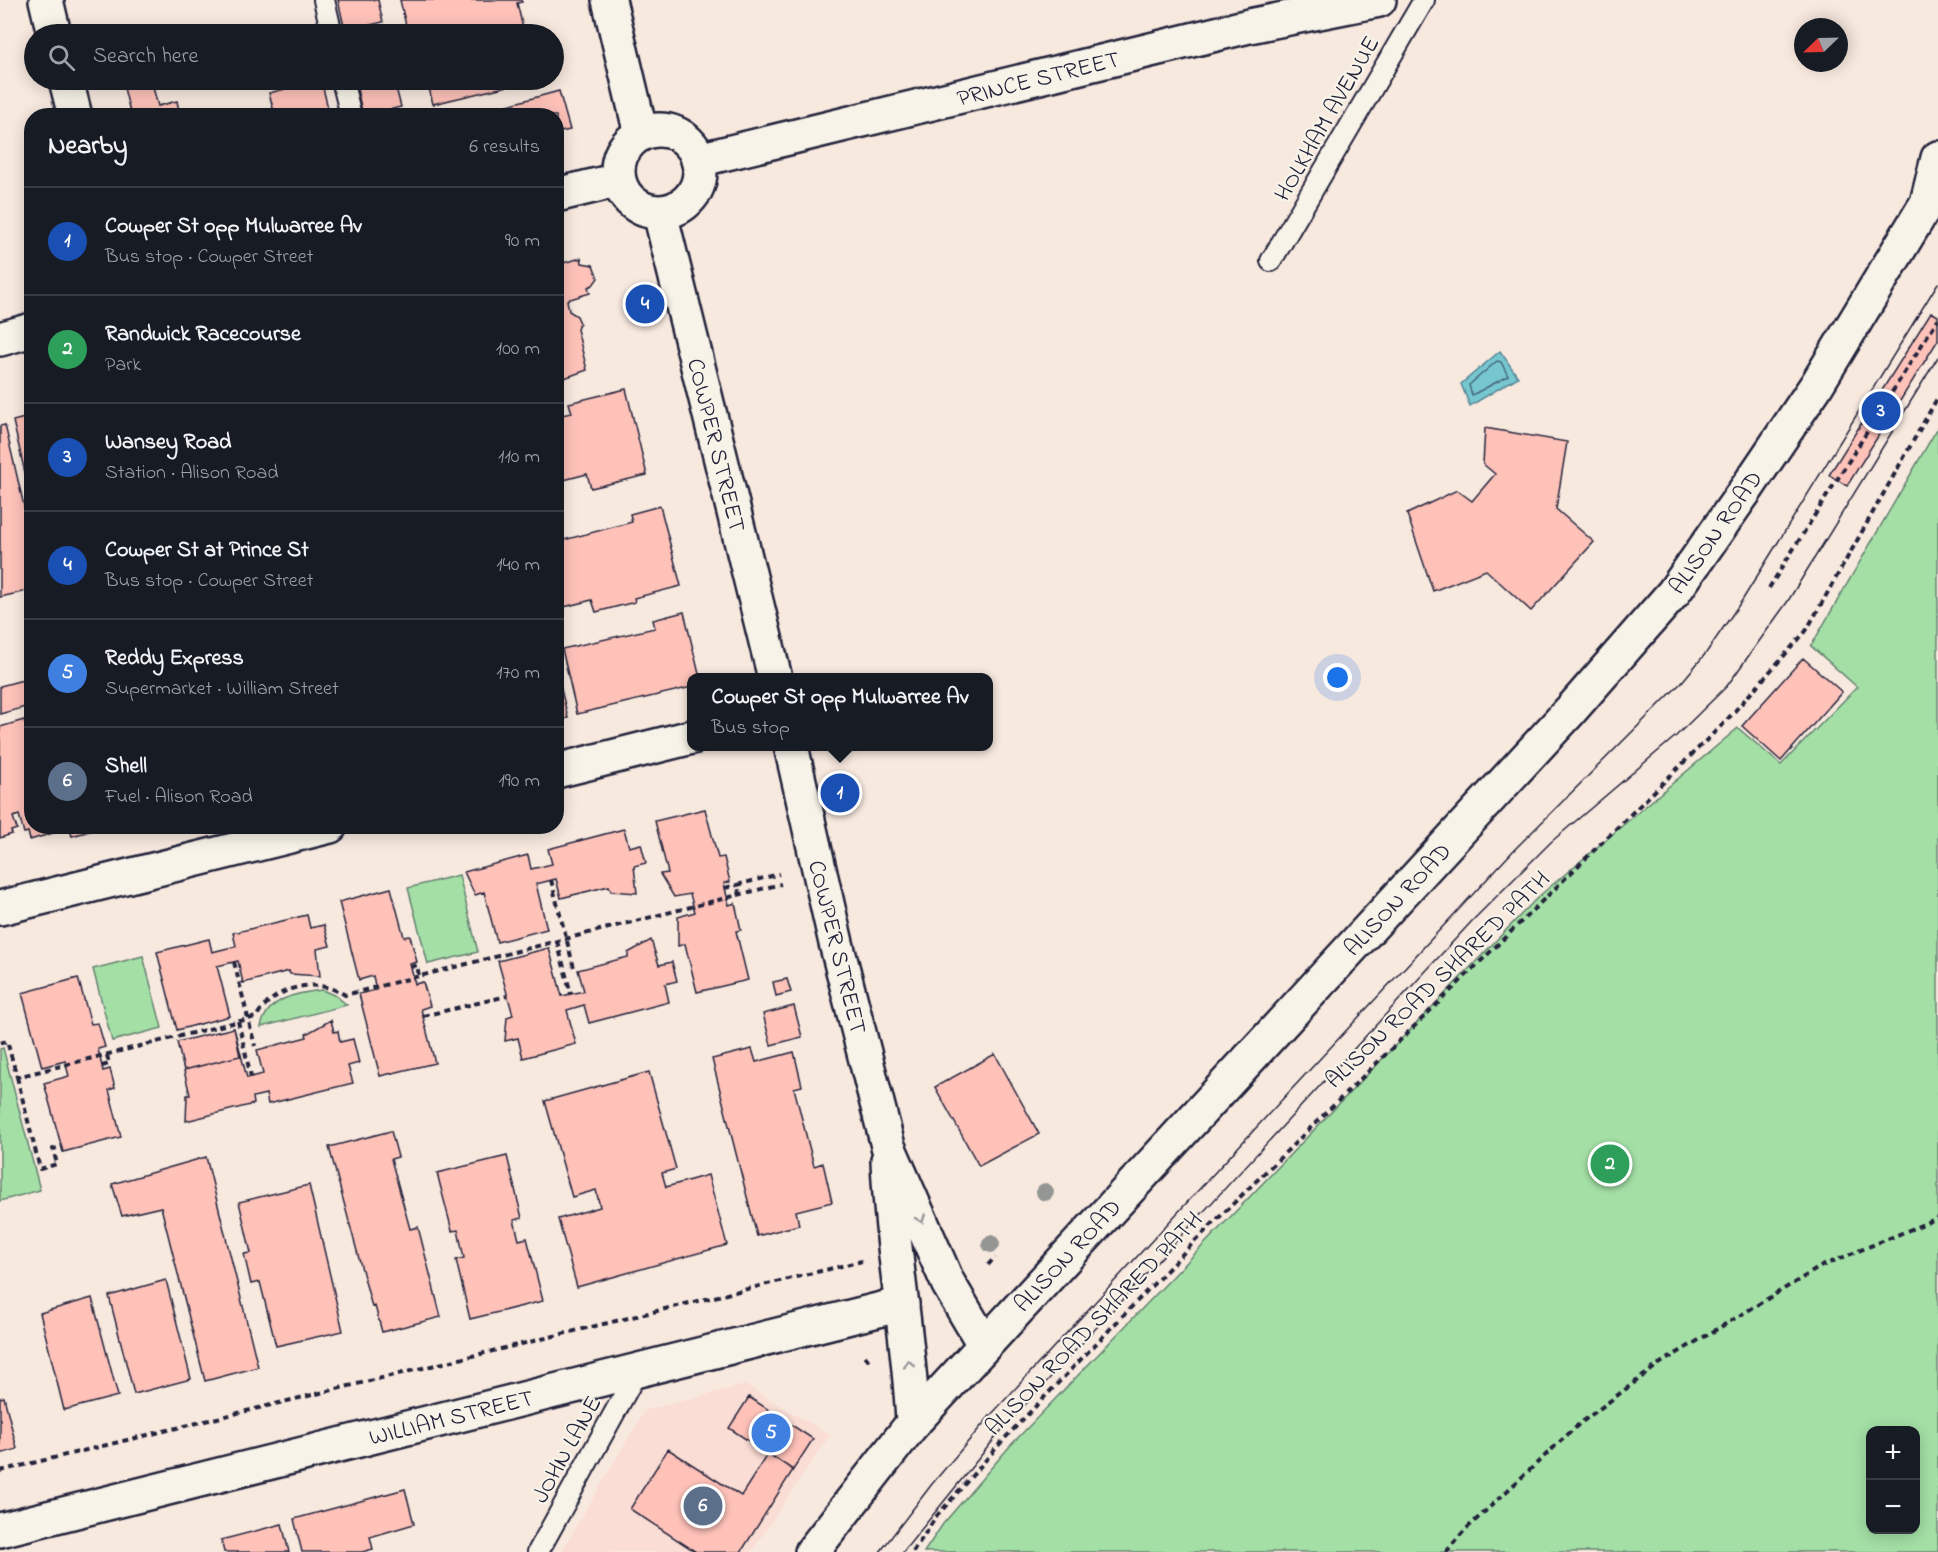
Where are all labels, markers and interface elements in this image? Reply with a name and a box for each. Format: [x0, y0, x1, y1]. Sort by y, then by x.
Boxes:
north arrow [1794, 18, 1848, 72]
search box [24, 24, 564, 90]
street label: HOLKHAM AVENUE [1266, 30, 1390, 209]
icon: search [45, 41, 78, 74]
text: Search here [93, 41, 198, 73]
street label: PRINCE STREET [954, 43, 1124, 118]
text: Nearby [48, 128, 127, 166]
text: 6 results [469, 133, 540, 162]
text: Cowper St opp Mulwarree Av [105, 211, 362, 243]
text: 1 [64, 227, 71, 256]
text: 90 m [505, 227, 540, 256]
text: Bus stop · Cowper Street [105, 243, 313, 272]
pin: 4 [626, 282, 664, 326]
text: Randwick Racecourse [105, 319, 301, 351]
text: 2 [63, 335, 72, 364]
text: 100 m [496, 335, 540, 364]
text: Park [105, 351, 141, 380]
street label: COWPER STREET [676, 355, 753, 537]
pin: 3 [1862, 388, 1900, 434]
text: Wansey Road [105, 427, 231, 459]
text: 3 [63, 443, 72, 472]
text: 110 m [498, 443, 540, 472]
text: Station · Alison Road [105, 459, 278, 488]
street label: ALISON ROAD [1661, 464, 1773, 603]
text: Cowper St at Prince St [105, 535, 309, 567]
text: 4 [63, 551, 72, 580]
text: 140 m [496, 551, 540, 580]
text: Bus stop · Cowper Street [105, 567, 313, 596]
text: Reddy Express [105, 643, 244, 675]
text: 5 [62, 659, 73, 688]
text: 170 m [496, 659, 540, 688]
your location [1323, 663, 1352, 692]
popup [687, 673, 993, 751]
text: Supermarket · William Street [105, 675, 339, 704]
text: Cowper St opp Mulwarree Av [712, 682, 968, 714]
text: Bus stop [712, 714, 790, 743]
text: Shell [105, 751, 147, 783]
text: 6 [63, 767, 72, 796]
text: 190 m [498, 767, 540, 796]
pin: 1 [820, 770, 860, 816]
text: Fuel · Alison Road [105, 783, 253, 812]
street label: ALISON ROAD [1337, 836, 1461, 965]
street label: COWPER STREET [797, 857, 874, 1039]
street label: ALISON ROAD SHARED PATH [1318, 864, 1559, 1098]
pin: 2 [1590, 1142, 1630, 1186]
street label: ALISON ROAD [1007, 1192, 1131, 1321]
street label: ALISON ROAD SHARED PATH [978, 1204, 1212, 1445]
one-way arrow [914, 1212, 926, 1223]
one-way arrow [903, 1360, 916, 1369]
street label: WILLIAM STREET [366, 1382, 538, 1457]
street label: JOHN LANE [524, 1390, 612, 1510]
pin: 5 [752, 1410, 790, 1456]
map controls [1866, 1426, 1920, 1534]
button: + [1866, 1426, 1920, 1480]
button: − [1866, 1480, 1920, 1534]
pin: 6 [684, 1484, 722, 1528]

